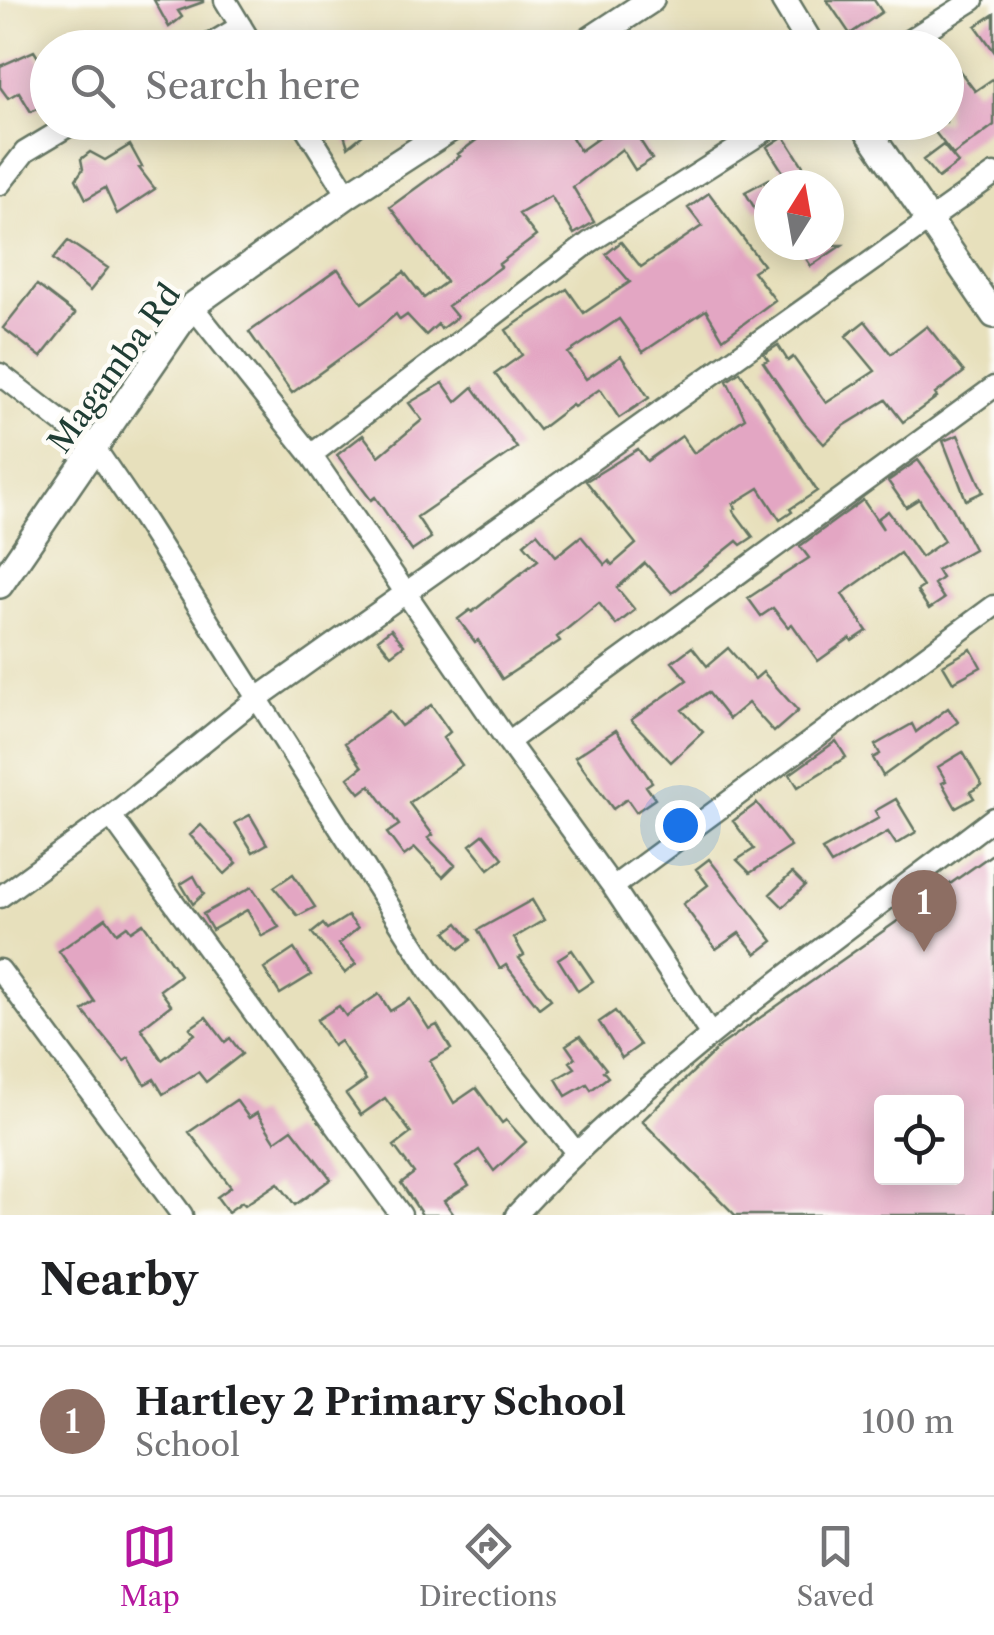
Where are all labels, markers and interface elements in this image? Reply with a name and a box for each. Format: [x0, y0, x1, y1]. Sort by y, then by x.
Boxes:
search box [30, 30, 964, 140]
icon: search [65, 58, 120, 113]
text: Search here [145, 62, 360, 109]
north arrow [754, 170, 844, 260]
street label: Magamba Rd [40, 276, 188, 460]
your location [655, 800, 706, 851]
pin: 1 [892, 870, 956, 952]
map controls [874, 1095, 964, 1185]
button: locate [874, 1095, 964, 1185]
text: Nearby [40, 1254, 198, 1306]
text: Hartley 2 Primary School [135, 1378, 626, 1425]
text: 1 [65, 1402, 80, 1441]
text: 100 m [862, 1402, 954, 1441]
text: School [135, 1425, 240, 1464]
tab: Map [120, 1519, 180, 1613]
tab: Directions [419, 1519, 557, 1613]
tab: Saved [797, 1519, 874, 1613]

